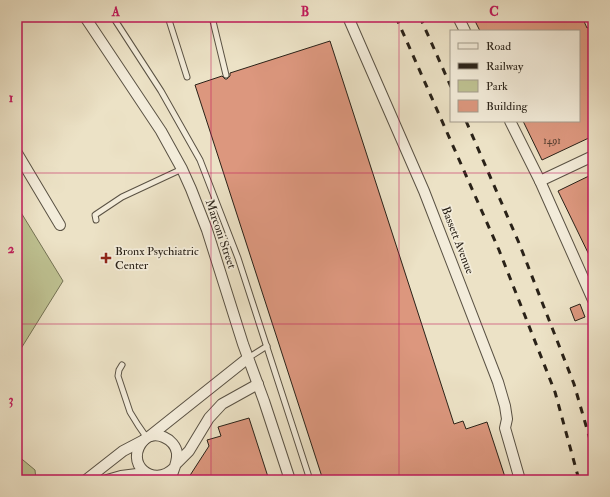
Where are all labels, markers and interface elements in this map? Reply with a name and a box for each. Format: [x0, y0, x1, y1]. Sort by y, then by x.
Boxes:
text: A [111, 4, 121, 20]
text: B [301, 4, 309, 20]
text: C [489, 4, 499, 20]
legend [450, 30, 580, 122]
text: Road [486, 39, 511, 54]
text: Railway [486, 59, 524, 74]
text: Park [486, 79, 508, 94]
text: 1 [9, 90, 14, 106]
text: Building [486, 99, 529, 114]
house number: 1491 [543, 135, 561, 147]
street label: Marconi Street [202, 198, 239, 271]
street label: Bassett Avenue [438, 204, 477, 276]
text: 2 [8, 241, 15, 257]
place label: Bronx Psychiatric Center [115, 244, 199, 273]
marker: Bronx Psychiatric Center [100, 252, 112, 264]
text: 3 [9, 392, 14, 408]

